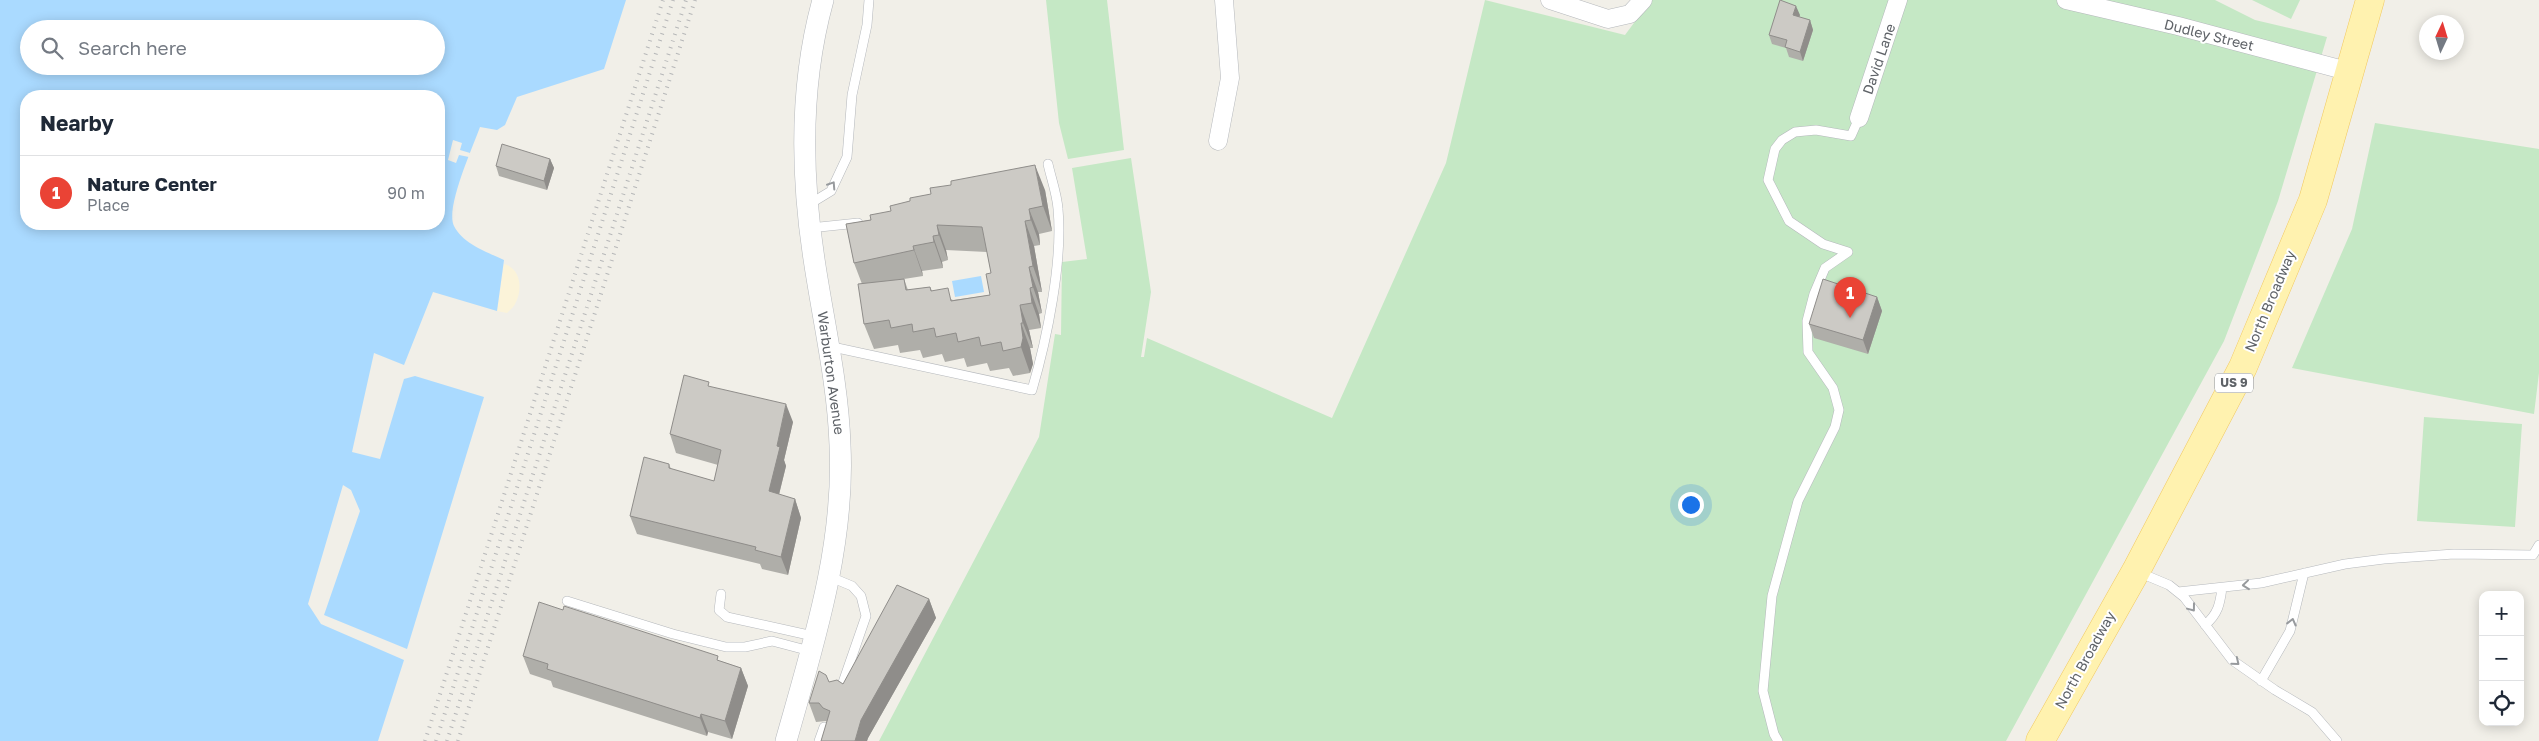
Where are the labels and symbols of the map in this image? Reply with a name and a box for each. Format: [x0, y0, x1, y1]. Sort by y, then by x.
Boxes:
street label: Dudley Street [2163, 15, 2256, 54]
north arrow [2419, 15, 2464, 60]
street label: David Lane [1858, 21, 1899, 97]
one-way arrow [826, 181, 835, 191]
street label: North Broadway [2240, 247, 2299, 354]
pin: 1 [1834, 277, 1866, 318]
street label: Warburton Avenue [814, 310, 849, 436]
road number: US 9 [2215, 373, 2253, 392]
your location [1678, 492, 1704, 518]
one-way arrow [2242, 579, 2250, 590]
one-way arrow [2186, 602, 2195, 612]
street label: North Broadway [2051, 608, 2118, 711]
one-way arrow [2286, 618, 2297, 627]
one-way arrow [2231, 657, 2240, 666]

